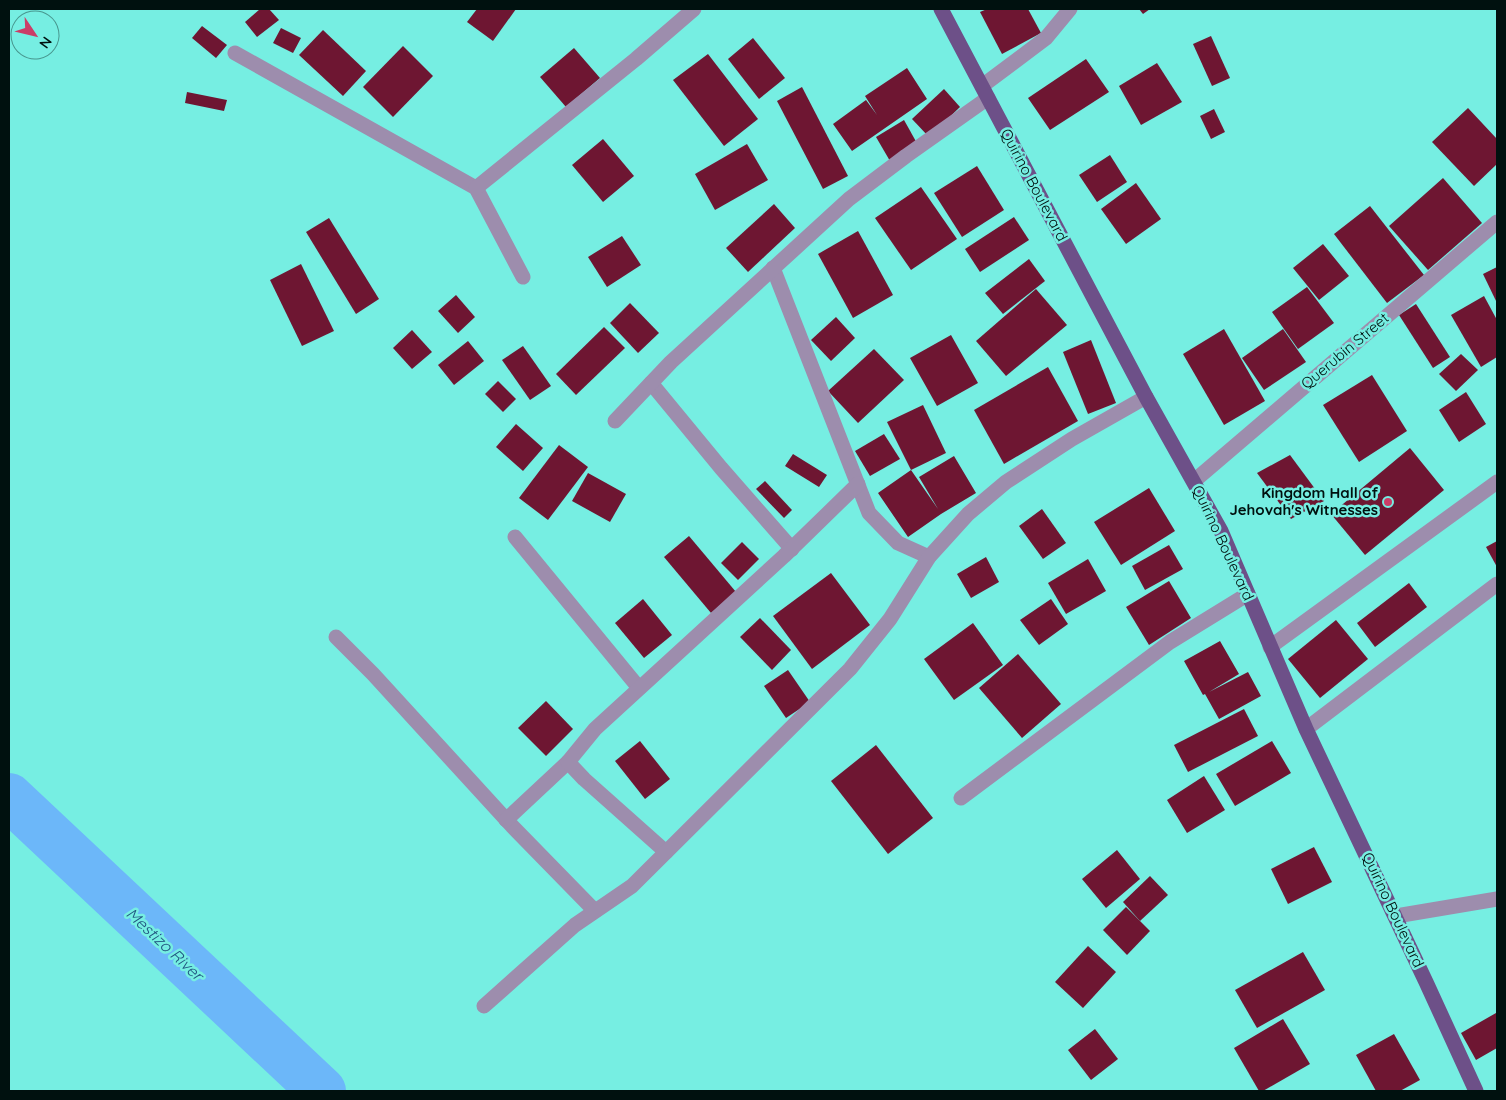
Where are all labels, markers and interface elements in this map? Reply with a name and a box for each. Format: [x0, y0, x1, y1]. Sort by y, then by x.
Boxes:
north arrow [10, 10, 60, 60]
text: N [35, 33, 56, 52]
street label: Quirino Boulevard [997, 125, 1072, 244]
street label: Querubin Street [1297, 308, 1393, 393]
street label: Quirino Boulevard [1188, 482, 1258, 603]
place label: Kingdom Hall of Jehovah's Witnesses [1229, 483, 1378, 519]
marker: Kingdom Hall of Jehovah's Witnesses [1382, 496, 1394, 508]
street label: Quirino Boulevard [1358, 849, 1428, 970]
water label: Mestizo River [122, 903, 209, 986]

